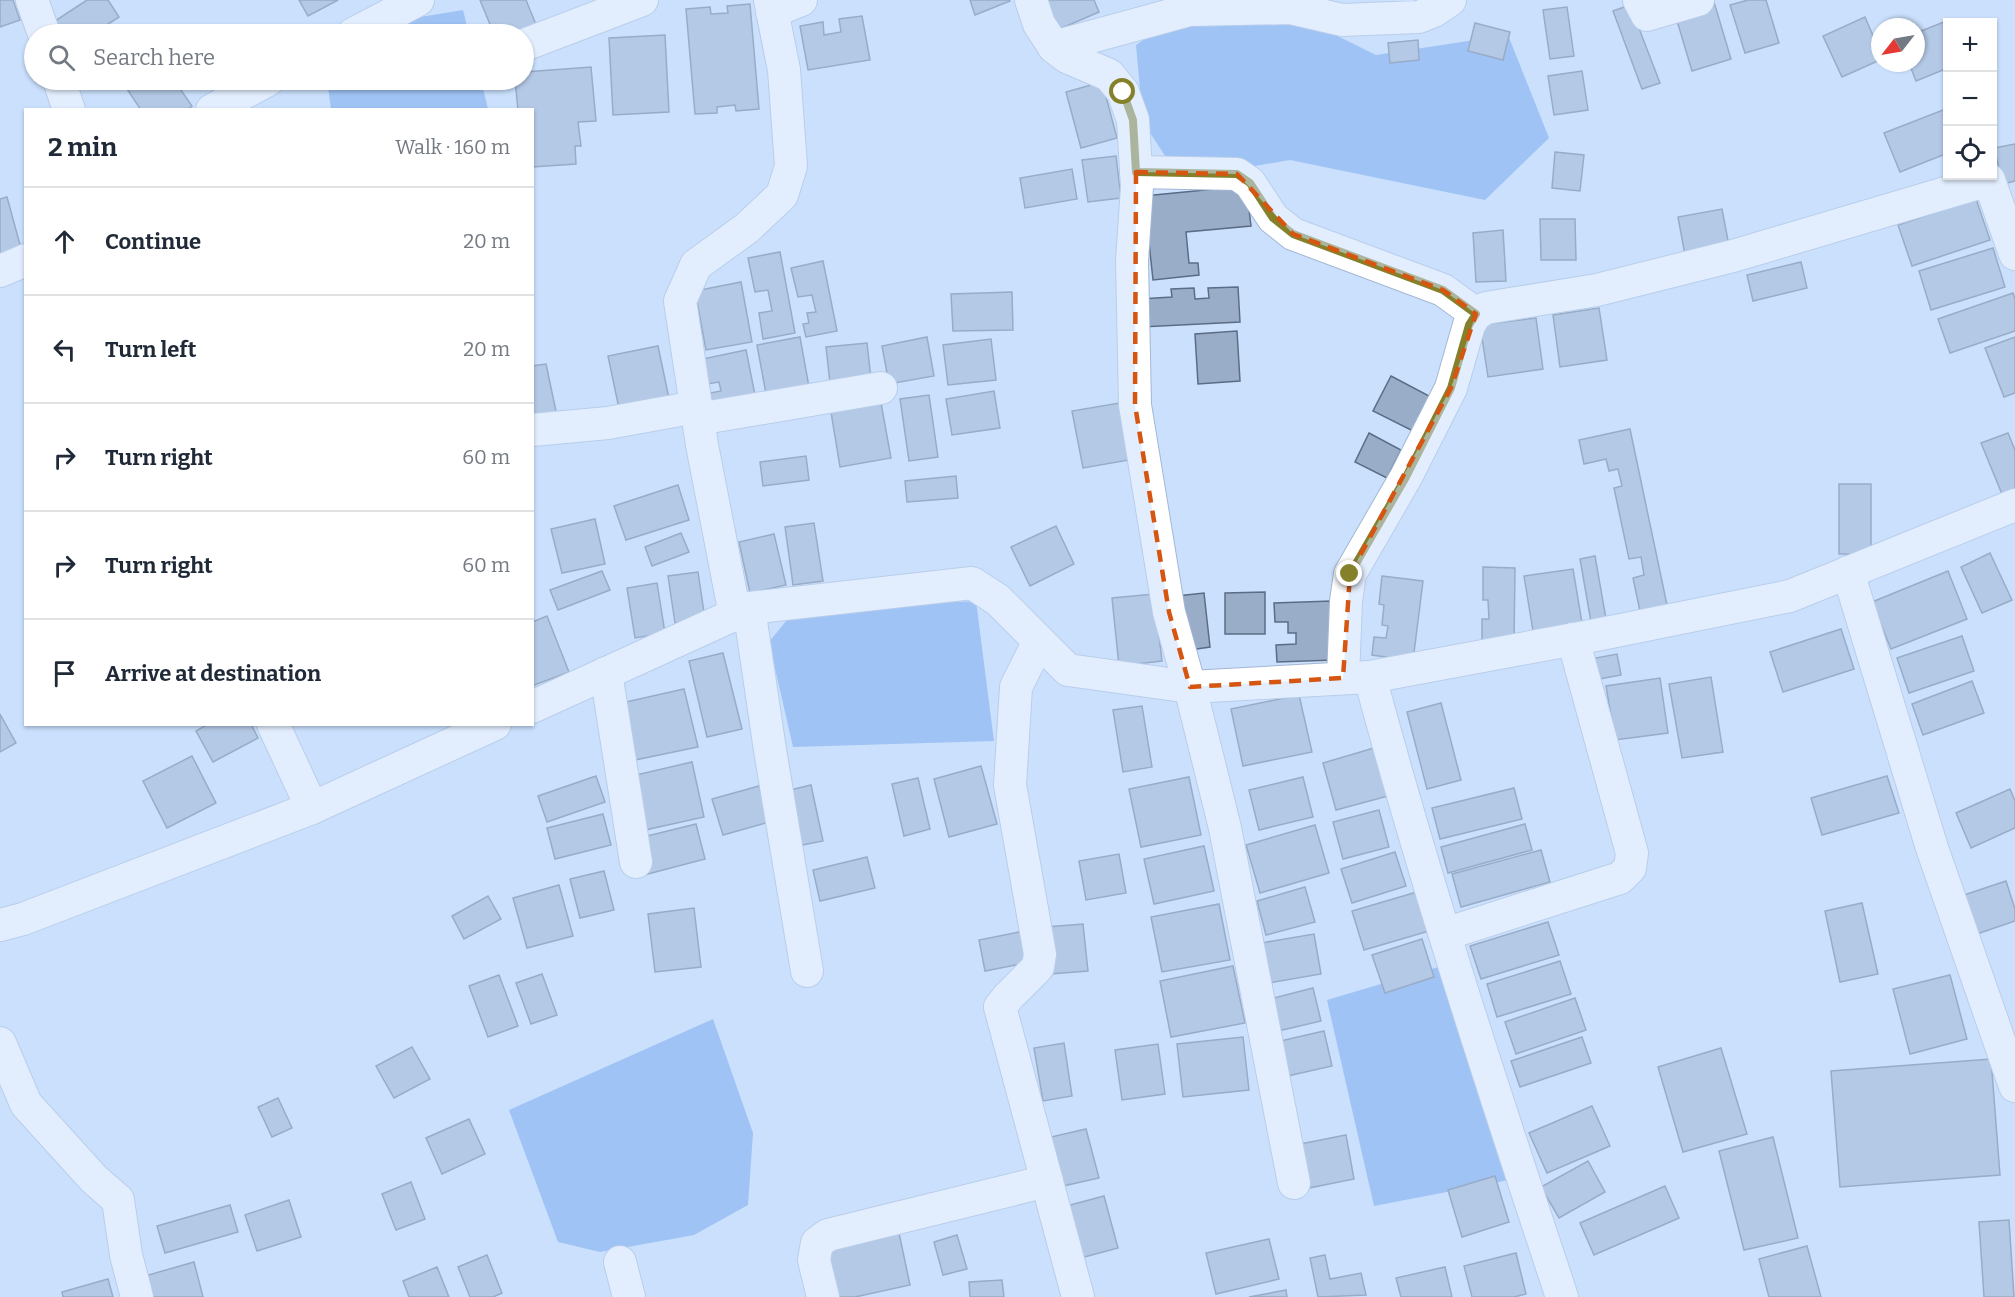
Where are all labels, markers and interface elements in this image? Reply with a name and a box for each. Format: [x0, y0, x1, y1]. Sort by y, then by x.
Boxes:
north arrow [1871, 18, 1925, 72]
map controls [1943, 18, 1997, 180]
button: + [1943, 18, 1997, 72]
search box [24, 24, 534, 90]
icon: search [45, 41, 78, 74]
text: Search here [93, 44, 215, 71]
button: − [1943, 72, 1997, 126]
route start [1109, 78, 1135, 104]
button: locate [1943, 126, 1997, 180]
text: 2 min [48, 132, 117, 163]
text: Walk · 160 m [395, 135, 510, 159]
icon: ahead [48, 225, 81, 258]
text: Continue [105, 228, 201, 255]
text: 20 m [463, 229, 510, 253]
icon: left [48, 333, 81, 366]
text: Turn left [105, 336, 197, 363]
text: 20 m [463, 337, 510, 361]
icon: right [48, 441, 81, 474]
text: Turn right [105, 444, 213, 471]
text: 60 m [462, 445, 510, 469]
icon: right [48, 549, 81, 582]
text: Turn right [105, 552, 213, 579]
text: 60 m [462, 553, 510, 577]
route end [1336, 560, 1362, 586]
icon: arrive [48, 657, 81, 690]
text: Arrive at destination [105, 660, 321, 687]

